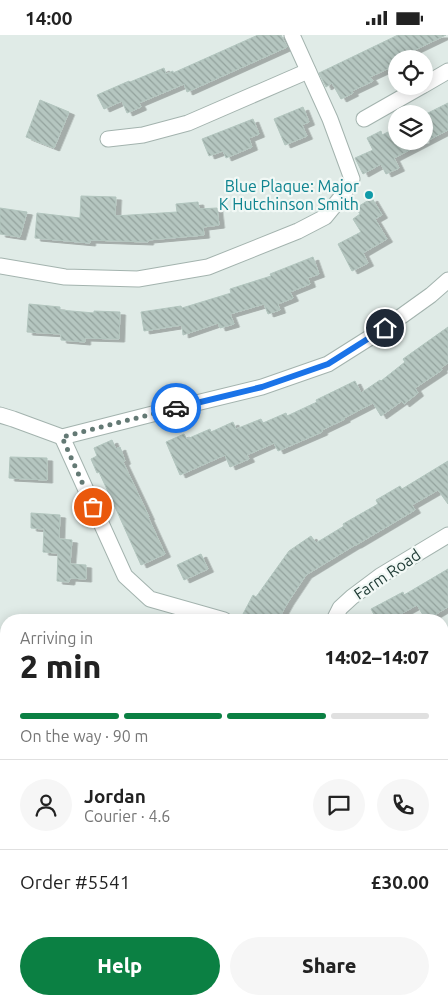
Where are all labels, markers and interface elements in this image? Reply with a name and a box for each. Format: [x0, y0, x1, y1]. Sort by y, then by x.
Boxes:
text: 14:00 [25, 7, 73, 29]
map controls [388, 50, 433, 150]
button: locate [388, 50, 433, 95]
button: layers [388, 105, 433, 150]
place label: Blue Plaque: Major K Hutchinson Smith [219, 177, 359, 213]
marker: Blue Plaque: Major K Hutchinson Smith [363, 189, 375, 201]
pin [364, 307, 406, 349]
icon: home [371, 314, 399, 342]
courier [151, 383, 201, 433]
icon: car [162, 394, 190, 422]
pin [72, 486, 114, 528]
icon: bag [79, 493, 107, 521]
street label: Farm Road [350, 545, 424, 603]
text: Arriving in [20, 629, 93, 647]
text: 14:02–14:07 [324, 646, 429, 668]
text: 2 min [20, 648, 101, 684]
text: On the way · 90 m [20, 727, 148, 745]
button: person [20, 779, 72, 831]
button: chat [313, 779, 365, 831]
button: phone [377, 779, 429, 831]
text: Jordan [84, 785, 146, 807]
text: Courier · 4.6 [84, 807, 170, 825]
text: Order #5541 [20, 871, 130, 893]
text: £30.00 [371, 871, 429, 893]
button: Help [20, 937, 220, 995]
button: Share [230, 937, 429, 995]

